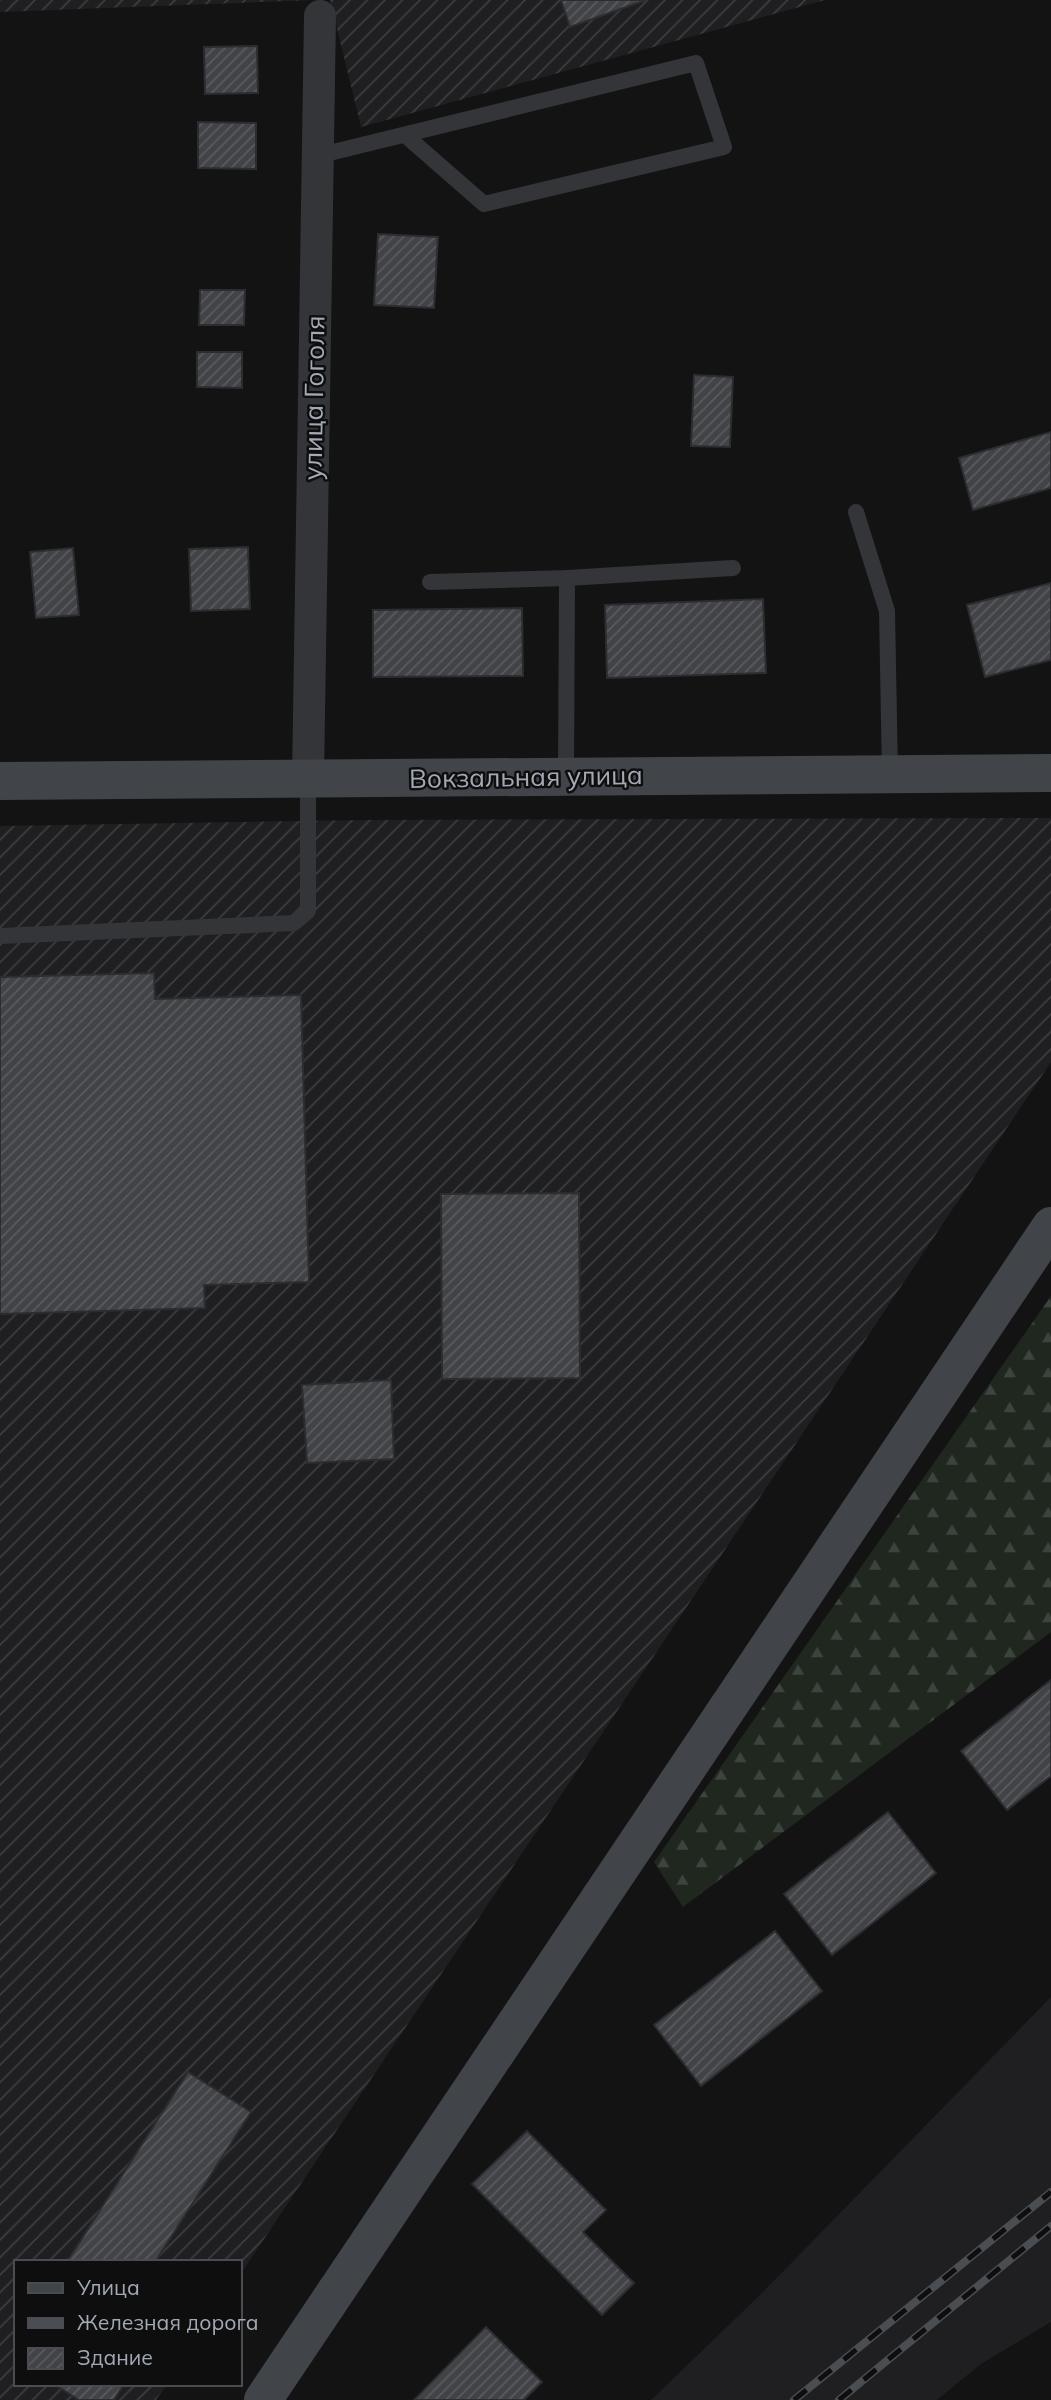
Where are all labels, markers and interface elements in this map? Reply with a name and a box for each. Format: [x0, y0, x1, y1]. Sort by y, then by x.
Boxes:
street label: улица Гоголя [296, 315, 331, 481]
street label: Вокзальная улица [409, 758, 643, 795]
legend [14, 2260, 242, 2386]
text: Улица [76, 2274, 140, 2300]
text: Железная дорога [77, 2309, 259, 2335]
text: Здание [77, 2344, 153, 2370]

